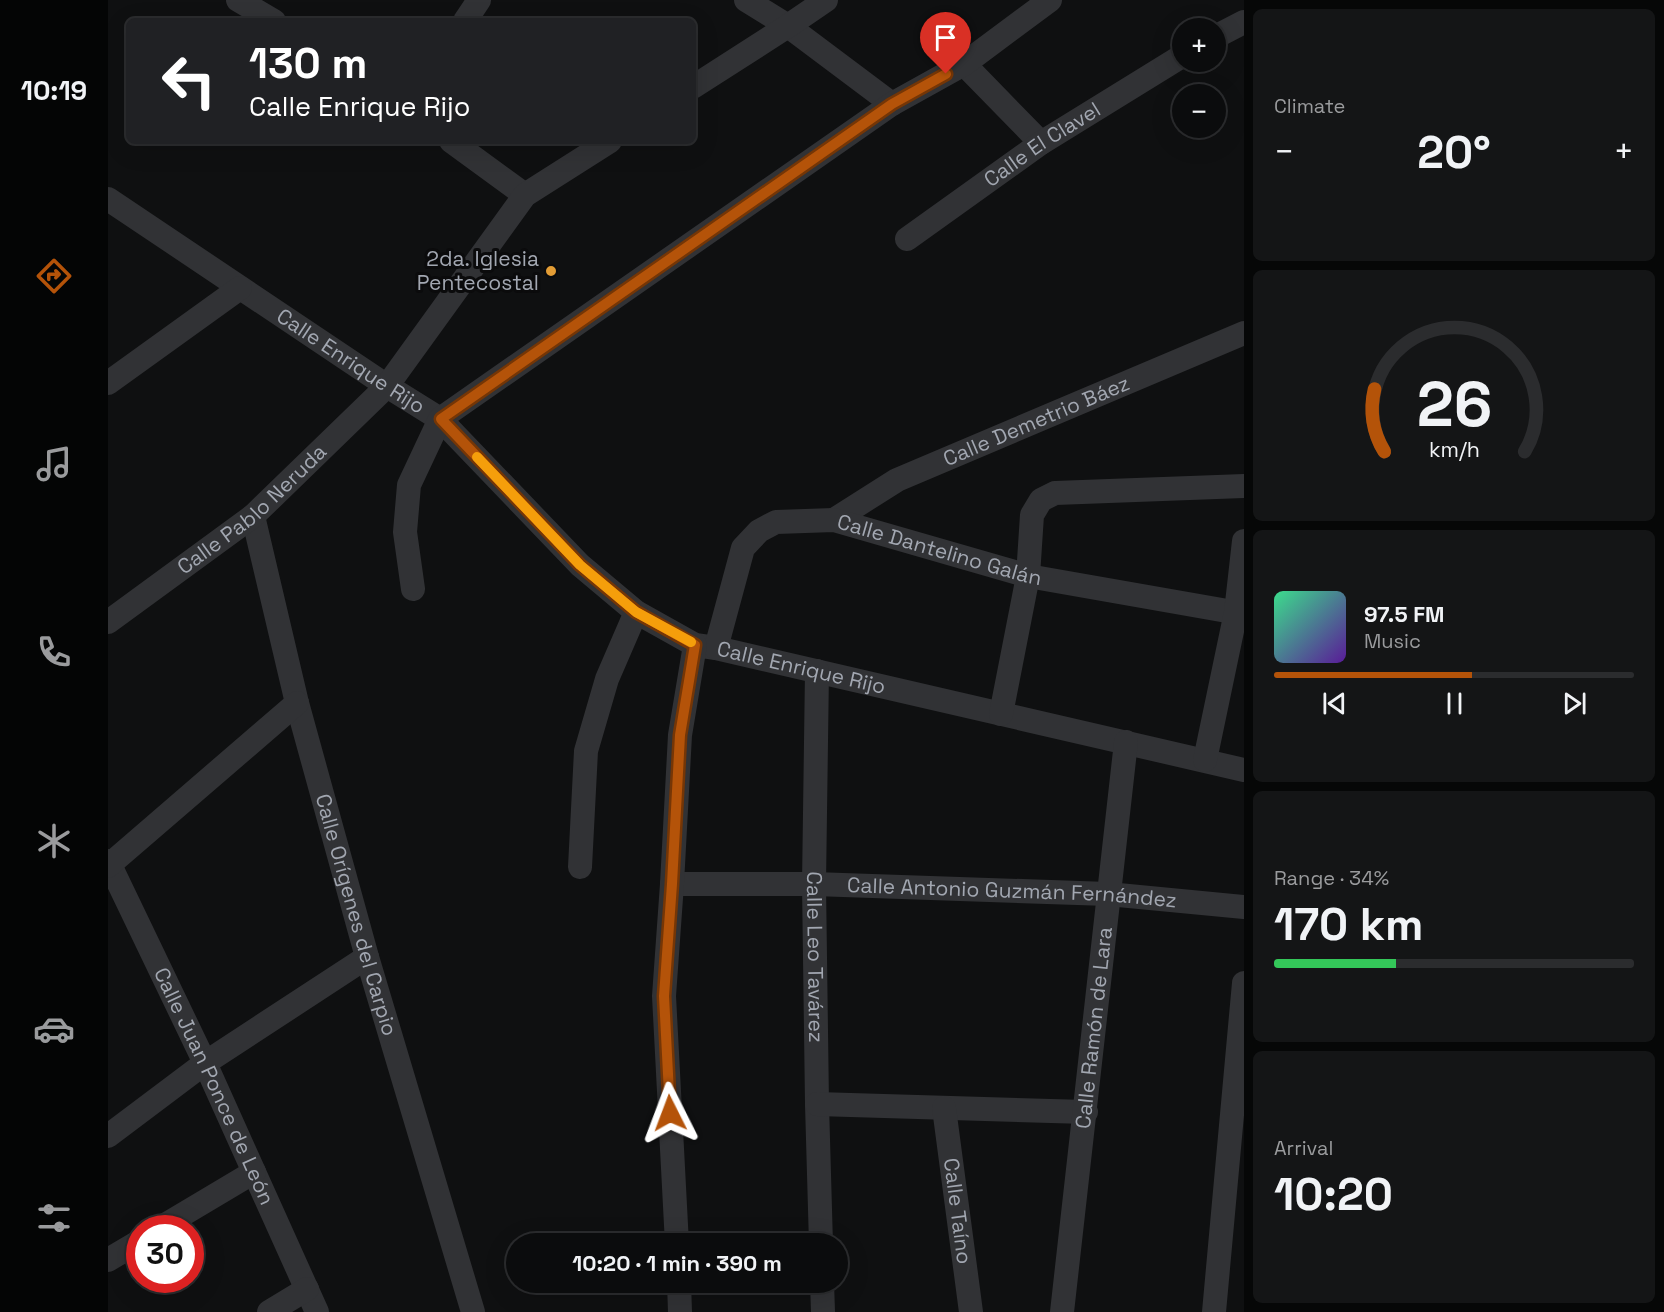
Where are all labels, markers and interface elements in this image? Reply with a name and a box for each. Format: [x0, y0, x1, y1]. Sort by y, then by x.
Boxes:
pin [920, 12, 971, 74]
map controls [1172, 18, 1226, 138]
button: + [1172, 18, 1226, 72]
icon: arrive [929, 21, 962, 54]
text: 130 m [249, 37, 367, 90]
icon: left [150, 42, 228, 120]
text: 10:19 [21, 73, 87, 108]
button: − [1172, 84, 1226, 138]
text: Calle Enrique Rijo [249, 89, 470, 124]
text: Climate [1274, 93, 1345, 119]
street label: Calle El Clavel [978, 96, 1105, 193]
text: 20° [1417, 124, 1491, 181]
text: − [1274, 131, 1294, 173]
text: + [1614, 131, 1634, 173]
place label: 2da. Iglesia Pentecostal [417, 245, 539, 296]
icon: directions [33, 255, 75, 297]
marker: 2da. Iglesia Pentecostal [544, 264, 558, 278]
street label: Calle Enrique Rijo [272, 302, 430, 419]
text: 26 [1416, 366, 1492, 445]
street label: Calle Demetrio Báez [939, 369, 1134, 472]
text: km/h [1428, 437, 1480, 464]
street label: Calle Pablo Neruda [172, 438, 332, 580]
icon: music [33, 443, 75, 485]
street label: Calle Dantelino Galán [834, 508, 1044, 591]
text: 97.5 FM [1364, 600, 1444, 628]
text: Music [1364, 628, 1421, 654]
icon: phone [33, 631, 75, 673]
street label: Calle Enrique Rijo [714, 635, 888, 700]
icon: previous [1318, 687, 1351, 720]
icon: pause [1438, 687, 1471, 720]
icon: next [1558, 687, 1591, 720]
street label: Calle Orígenes del Carpio [310, 791, 404, 1039]
icon: climate [33, 820, 75, 862]
text: Range · 34% [1274, 865, 1389, 891]
street label: Calle Leo Tavárez [801, 871, 830, 1043]
street label: Calle Antonio Guzmán Fernández [847, 871, 1178, 913]
text: 170 km [1274, 896, 1424, 953]
street label: Calle Ramón de Lara [1069, 925, 1118, 1130]
street label: Calle Juan Ponce de León [148, 963, 281, 1209]
icon: car [33, 1008, 75, 1050]
position arrow [638, 1081, 702, 1145]
text: Arrival [1274, 1135, 1333, 1161]
street label: Calle Taíno [938, 1156, 979, 1266]
text: 10:20 [1274, 1166, 1393, 1223]
icon: filters [33, 1197, 75, 1239]
speed limit sign: 30 [126, 1215, 204, 1293]
text: 10:20 · 1 min · 390 m [572, 1249, 782, 1277]

